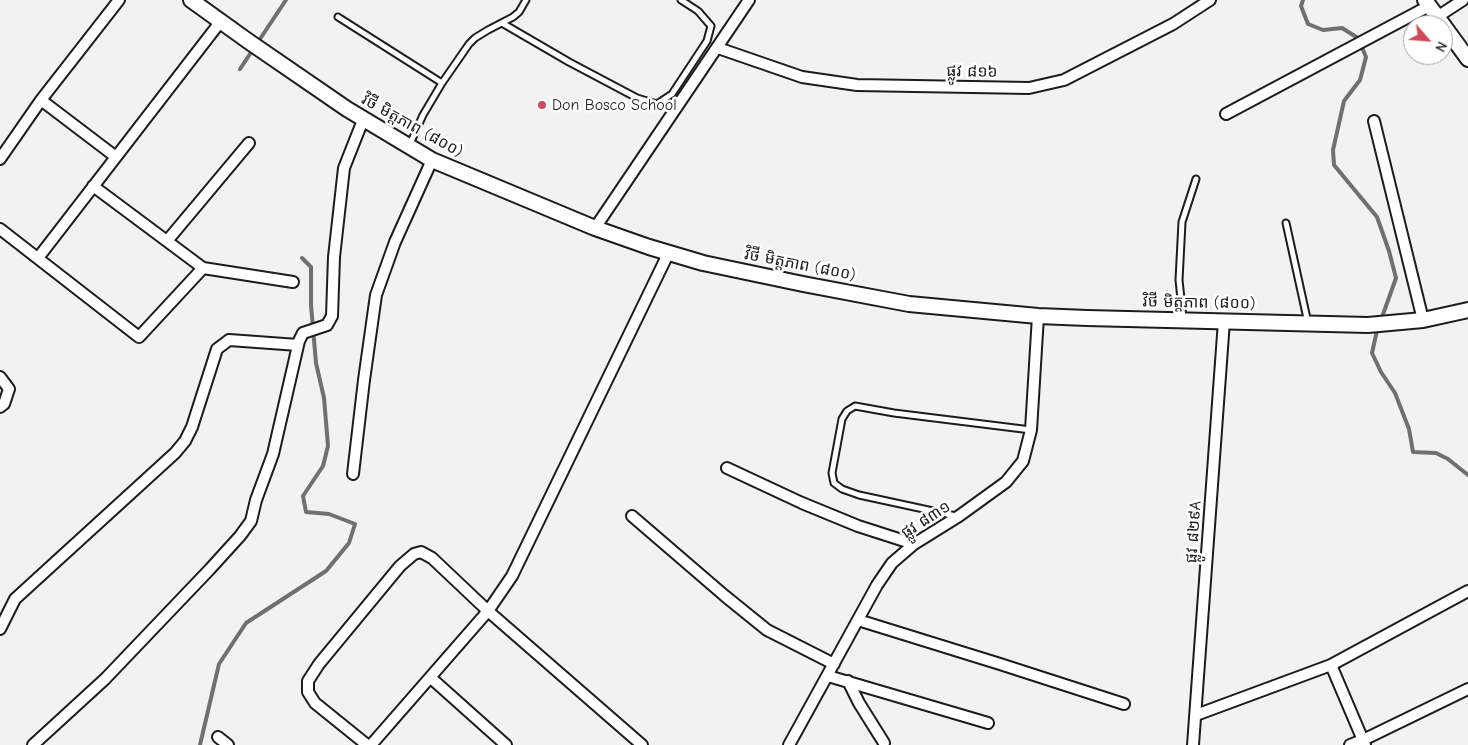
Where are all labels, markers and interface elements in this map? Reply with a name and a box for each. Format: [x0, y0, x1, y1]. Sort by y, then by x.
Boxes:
north arrow [1403, 15, 1453, 65]
text: N [1431, 39, 1451, 55]
street label: ផ្លូវ ៨១៦ [946, 62, 998, 82]
street label: វិថី មិត្តភាព (៨០០) [358, 90, 466, 162]
place label: Don Bosco School [552, 95, 677, 115]
marker: Don Bosco School [536, 99, 548, 111]
street label: វិថី មិត្តភាព (៨០០) [743, 245, 857, 285]
street label: វិថី មិត្តភាព (៨០០) [1142, 292, 1256, 314]
street label: ផ្លូវ ៨៣១ [898, 497, 954, 543]
street label: ផ្លូវ ៨២៩A [1182, 500, 1206, 564]

